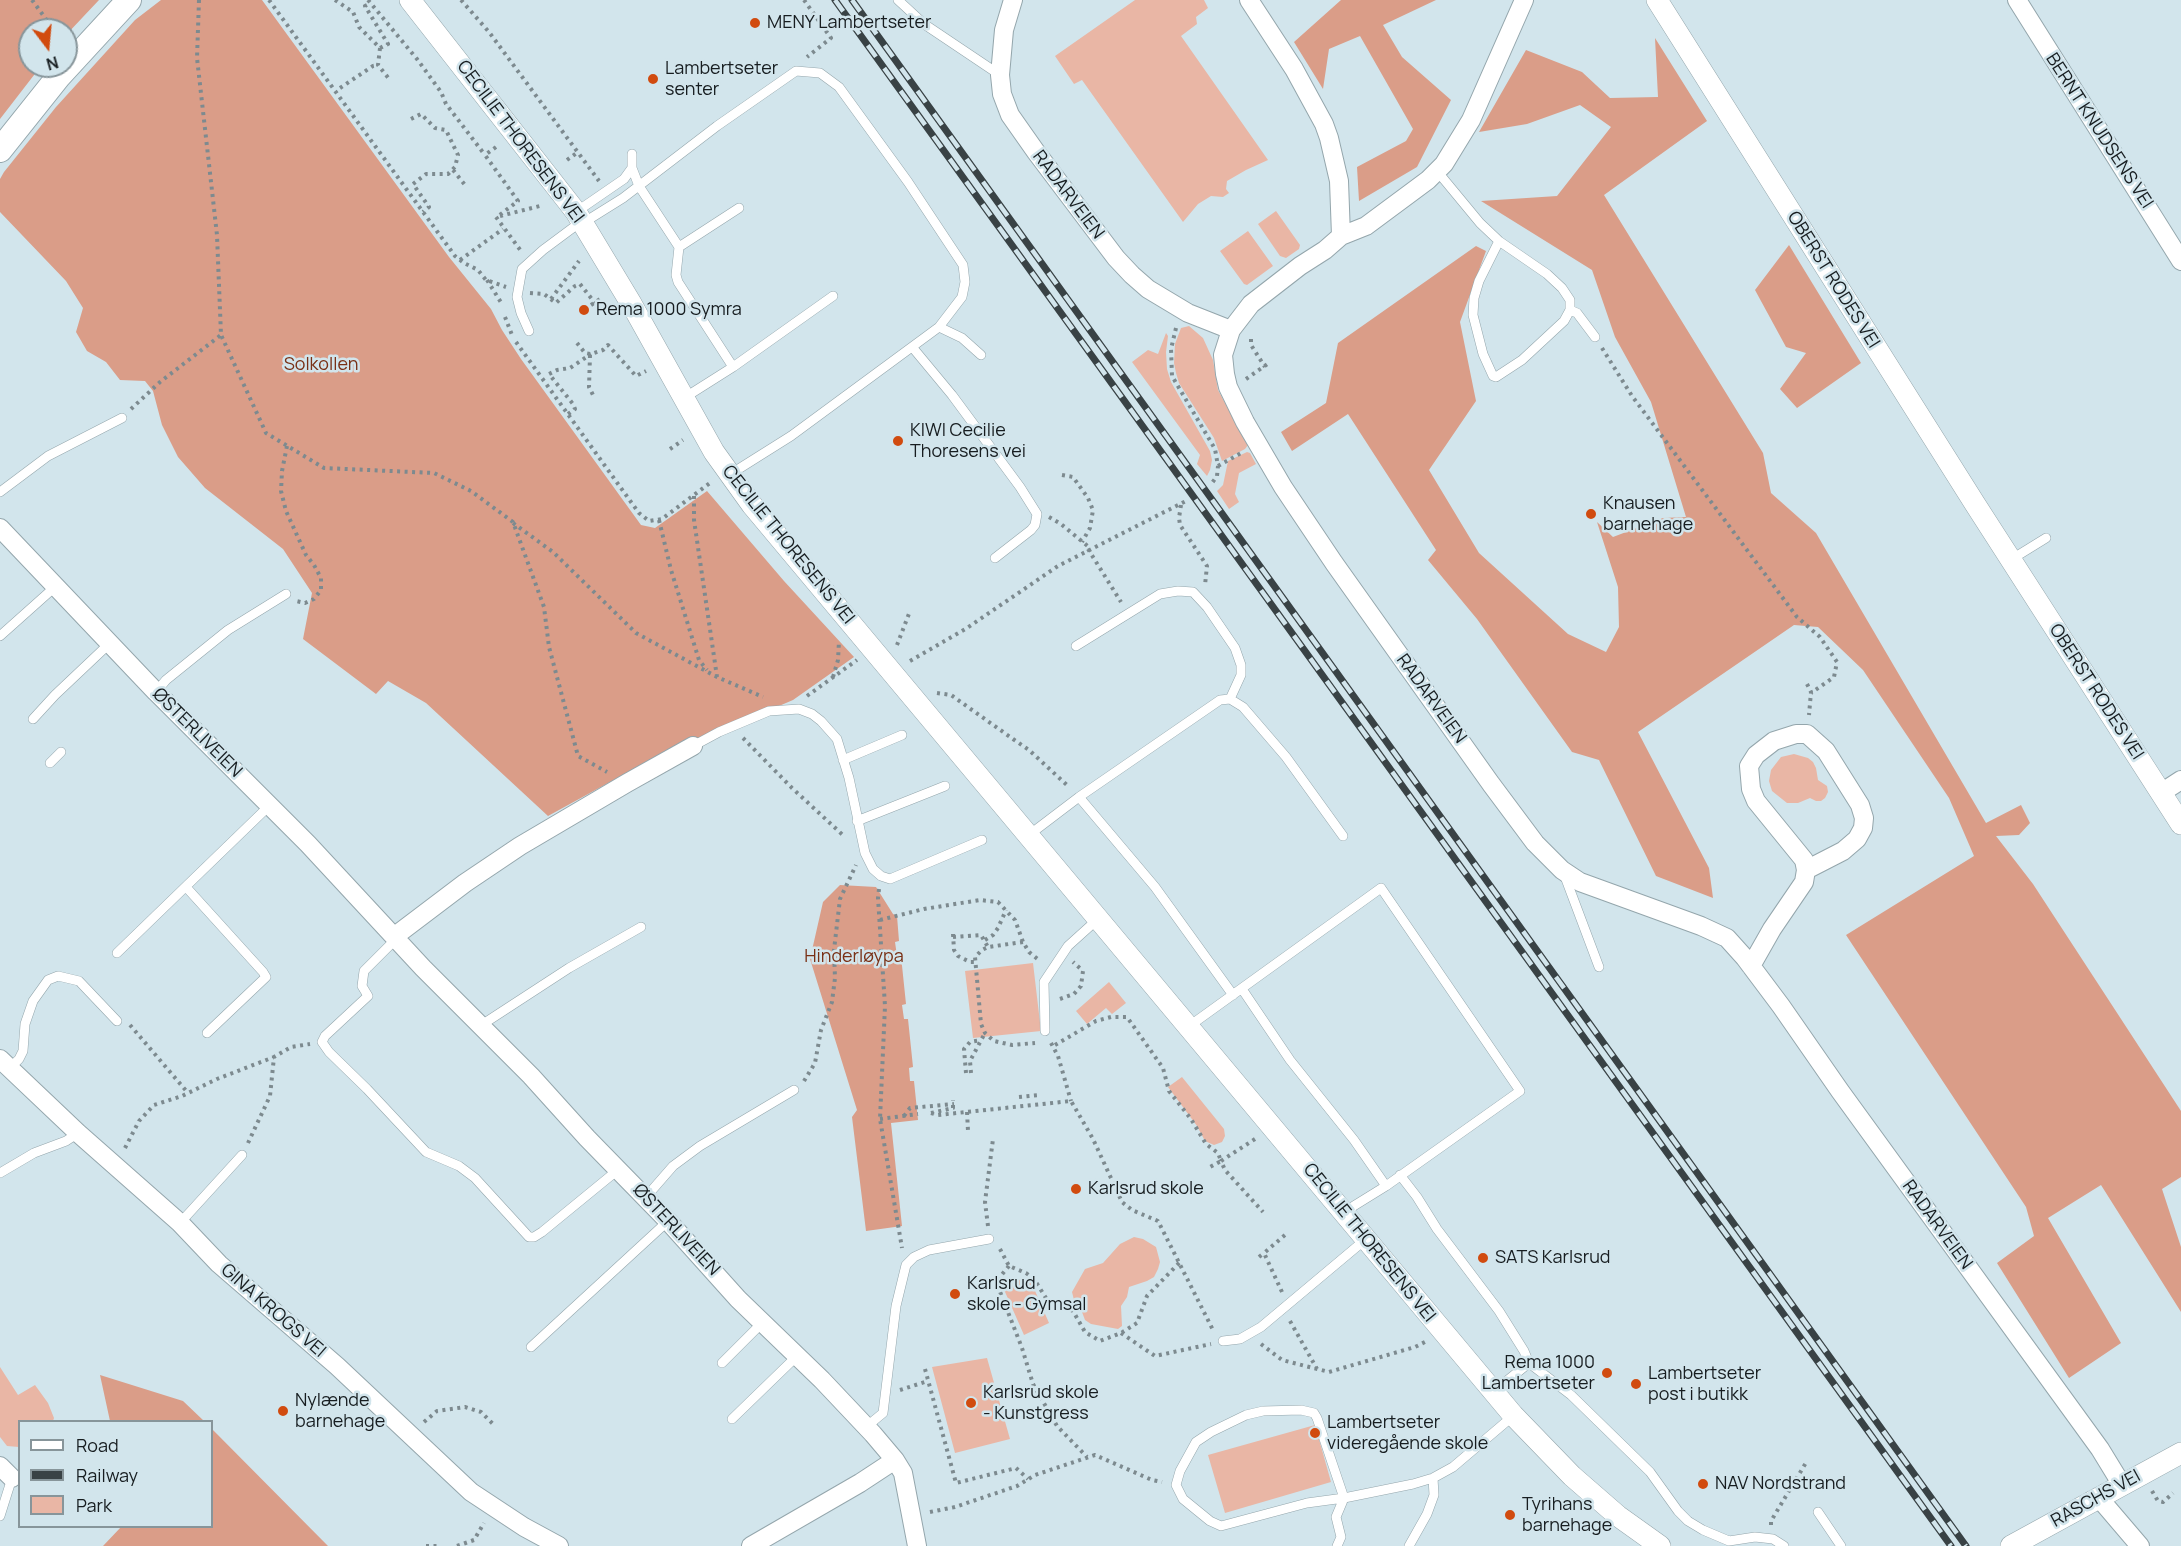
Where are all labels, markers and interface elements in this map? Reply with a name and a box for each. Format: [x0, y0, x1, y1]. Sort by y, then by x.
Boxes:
place label: MENY Lambertseter [767, 12, 931, 34]
marker: MENY Lambertseter [748, 16, 762, 30]
north arrow [18, 18, 78, 78]
street label: BERNT KNUDSENS VEI [2041, 49, 2157, 213]
text: N [44, 51, 61, 76]
street label: CECILIE THORESENS VEI [452, 56, 588, 228]
place label: Lambertseter senter [665, 58, 778, 100]
marker: Lambertseter senter [646, 72, 660, 86]
street label: RADARVEIEN [1028, 147, 1108, 243]
street label: OBERST RODES VEI [1782, 208, 1884, 352]
place label: Rema 1000 Symra [596, 299, 742, 321]
marker: Rema 1000 Symra [577, 303, 591, 317]
park label: Solkollen [284, 354, 358, 376]
place label: KIWI Cecilie Thoresens vei [910, 420, 1026, 462]
marker: KIWI Cecilie Thoresens vei [891, 434, 905, 448]
street label: CECILIE THORESENS VEI [717, 461, 859, 629]
place label: Knausen barnehage [1603, 493, 1693, 536]
marker: Knausen barnehage [1584, 507, 1598, 521]
street label: OBERST RODES VEI [2044, 620, 2148, 764]
street label: RADARVEIEN [1391, 650, 1471, 748]
street label: ØSTERLIVEIEN [148, 684, 246, 782]
park label: Hinderløypa [804, 946, 904, 968]
street label: CECILIE THORESENS VEI [1298, 1159, 1440, 1327]
street label: RADARVEIEN [1897, 1176, 1977, 1274]
place label: Karlsrud skole [1088, 1178, 1204, 1200]
street label: ØSTERLIVEIEN [628, 1180, 724, 1280]
marker: Karlsrud skole [1069, 1182, 1083, 1196]
place label: SATS Karlsrud [1495, 1247, 1611, 1269]
marker: SATS Karlsrud [1476, 1251, 1490, 1265]
street label: GINA KROGS VEI [216, 1260, 330, 1362]
place label: Karlsrud skole - Gymsal [967, 1273, 1086, 1316]
marker: Karlsrud skole - Gymsal [948, 1287, 962, 1301]
place label: Rema 1000 Lambertseter [1482, 1352, 1595, 1394]
place label: Lambertseter post i butikk [1648, 1363, 1761, 1406]
marker: Rema 1000 Lambertseter [1600, 1366, 1614, 1380]
marker: Lambertseter post i butikk [1629, 1377, 1643, 1391]
place label: Karlsrud skole - Kunstgress [983, 1382, 1099, 1424]
place label: Nylænde barnehage [295, 1390, 385, 1432]
marker: Karlsrud skole - Kunstgress [964, 1396, 978, 1410]
marker: Nylænde barnehage [276, 1404, 290, 1418]
place label: Lambertseter videregående skole [1327, 1412, 1488, 1454]
legend [18, 1420, 213, 1528]
marker: Lambertseter videregående skole [1308, 1426, 1322, 1440]
text: Road [76, 1433, 119, 1457]
text: Railway [76, 1463, 138, 1487]
street label: RASCHS VEI [2048, 1466, 2144, 1532]
place label: NAV Nordstrand [1715, 1473, 1846, 1495]
marker: NAV Nordstrand [1696, 1477, 1710, 1491]
text: Park [76, 1493, 112, 1517]
place label: Tyrihans barnehage [1522, 1494, 1612, 1537]
marker: Tyrihans barnehage [1503, 1508, 1517, 1522]

